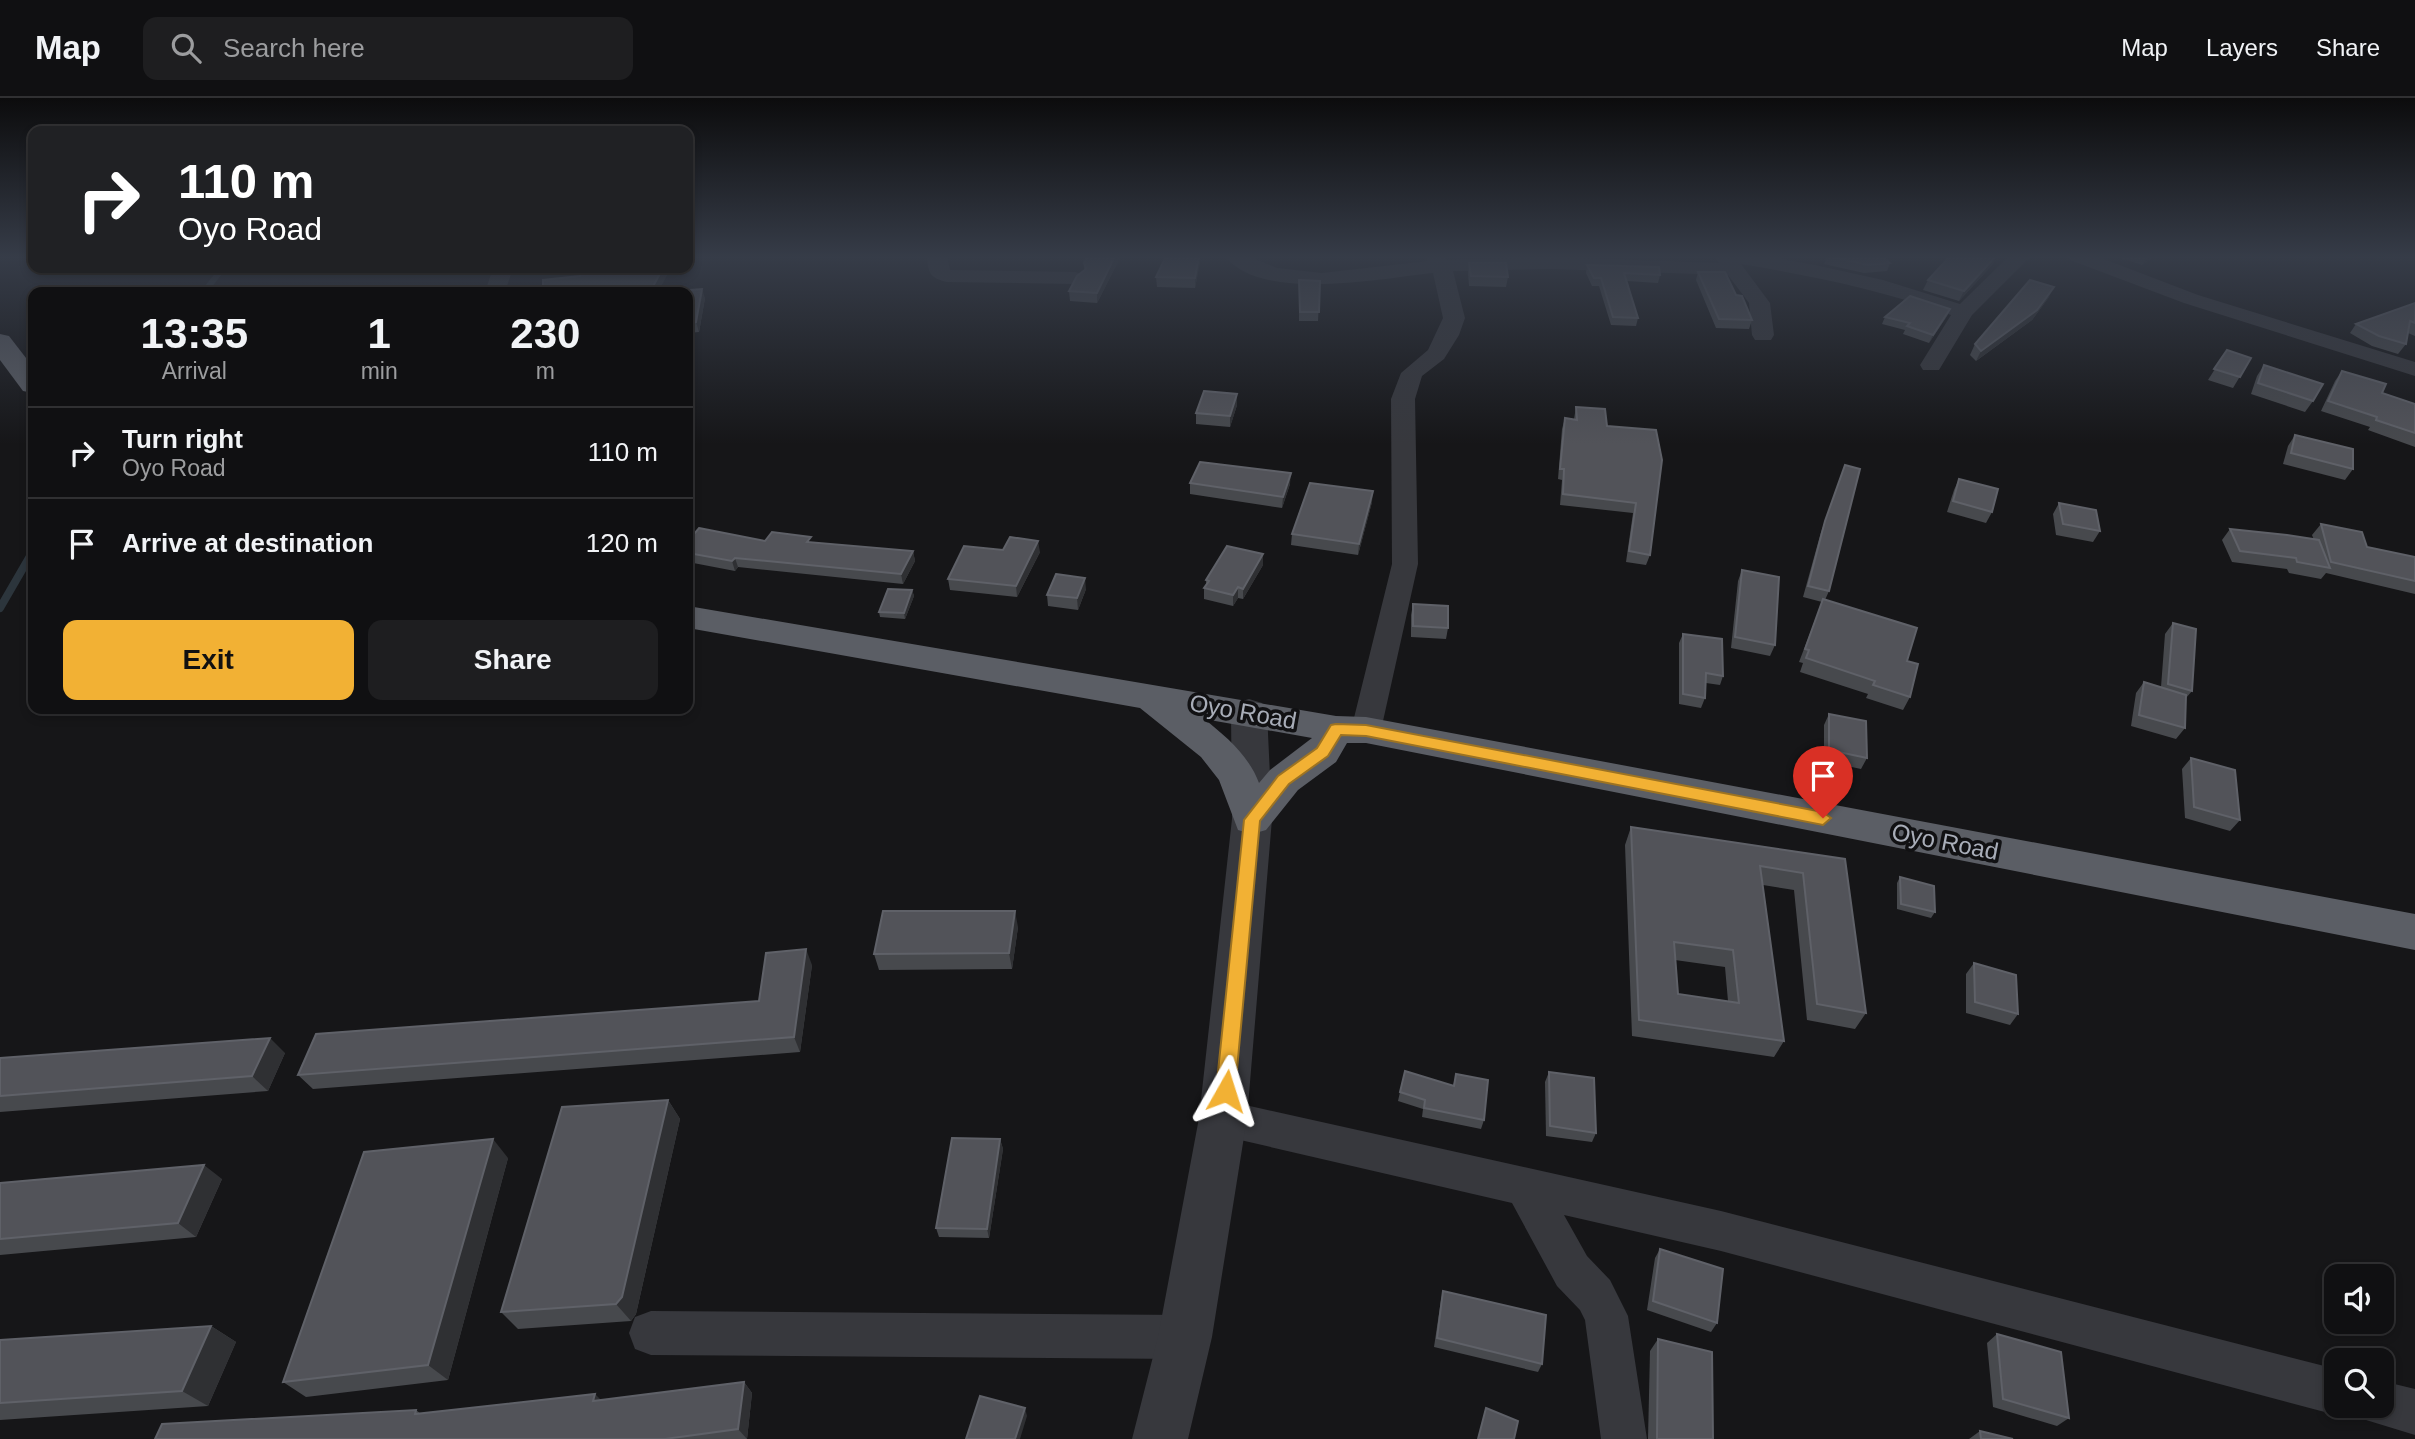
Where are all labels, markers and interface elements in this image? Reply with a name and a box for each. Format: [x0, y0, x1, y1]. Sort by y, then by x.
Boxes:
search box [143, 17, 633, 80]
text: Map [35, 29, 101, 66]
icon: search [167, 29, 205, 67]
text: Search here [223, 33, 365, 63]
text: Map [2121, 34, 2168, 61]
text: Layers [2206, 34, 2278, 61]
text: Share [2316, 34, 2380, 61]
icon: right [63, 154, 154, 245]
text: 110 m [178, 154, 314, 208]
text: Oyo Road [178, 211, 322, 247]
text: 13:35 [141, 310, 248, 357]
text: 1 [367, 310, 391, 357]
text: 230 [510, 310, 580, 357]
text: Arrival [162, 358, 227, 384]
text: min [361, 358, 398, 384]
text: m [536, 358, 555, 384]
text: Turn right [122, 424, 243, 454]
icon: right [63, 434, 101, 472]
text: 110 m [588, 437, 658, 467]
text: Oyo Road [122, 455, 226, 481]
icon: arrive [63, 525, 101, 563]
text: Arrive at destination [122, 528, 373, 558]
text: 120 m [586, 528, 658, 558]
button: Exit [63, 620, 354, 700]
button: Share [368, 620, 658, 700]
street label: Oyo Road [1188, 689, 1299, 734]
pin [1793, 746, 1853, 818]
icon: arrive [1804, 757, 1842, 795]
street label: Oyo Road [1889, 818, 2001, 865]
position arrow [1189, 1054, 1263, 1128]
map controls [2324, 1264, 2394, 1418]
button: sound [2324, 1264, 2394, 1334]
button: search [2324, 1348, 2394, 1418]

